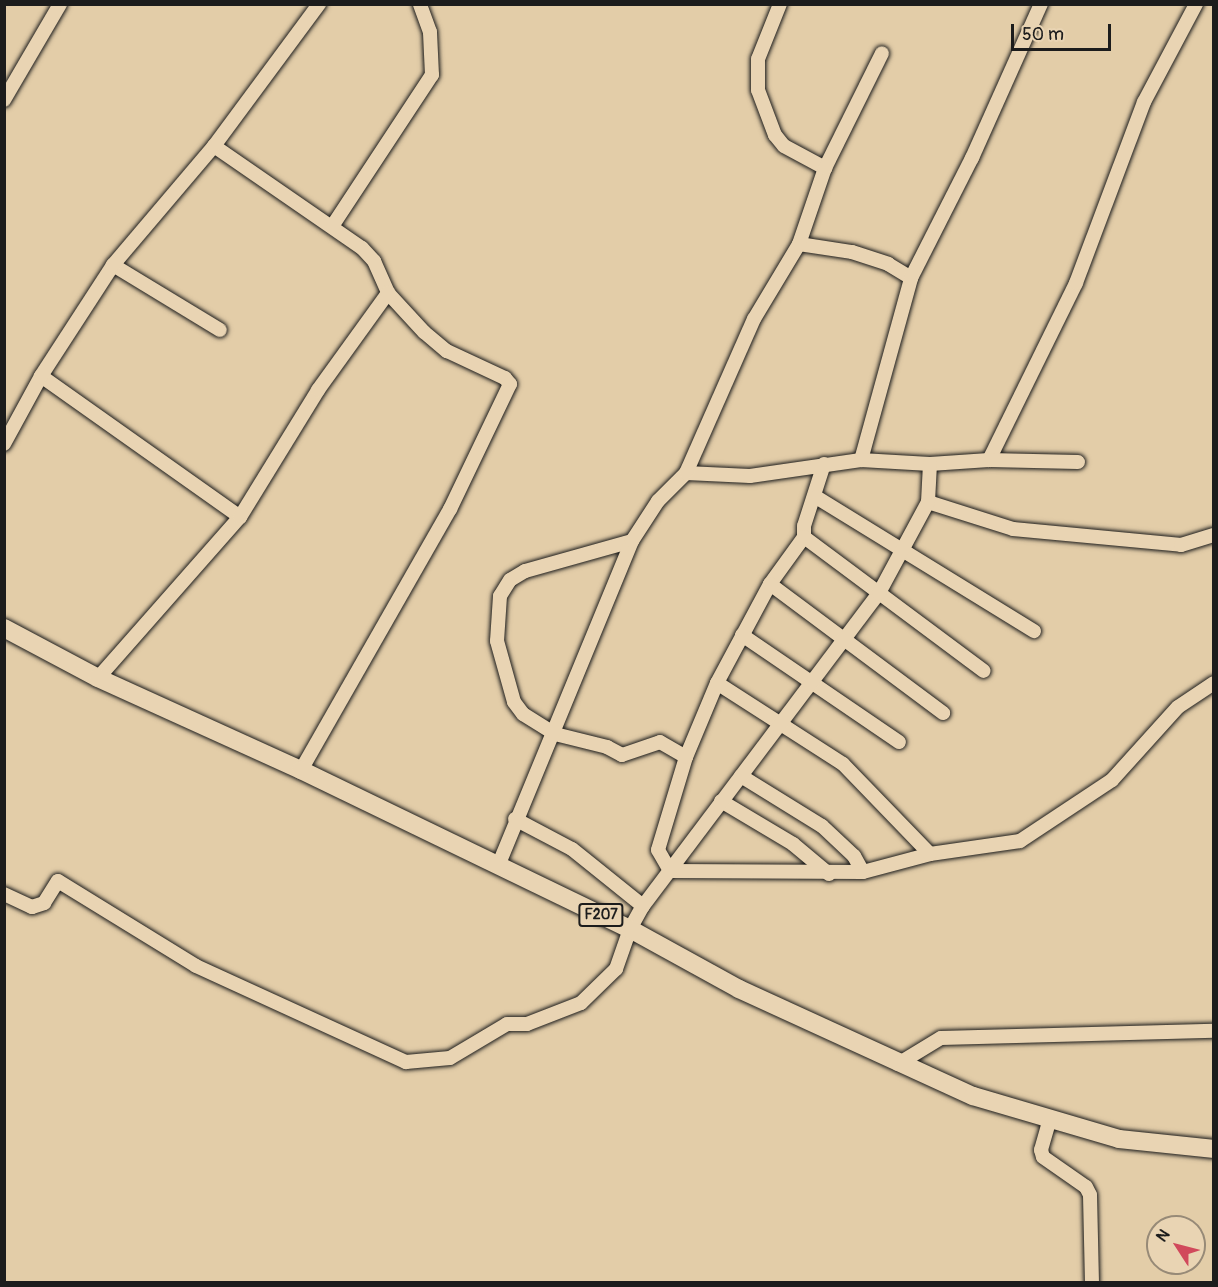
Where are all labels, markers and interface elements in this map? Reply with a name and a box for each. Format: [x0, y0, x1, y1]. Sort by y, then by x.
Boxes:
scale bar [1014, 12, 1114, 50]
text: 50 m [1022, 23, 1064, 46]
road number: F207 [577, 904, 625, 926]
north arrow [1146, 1215, 1206, 1275]
text: N [1152, 1225, 1174, 1246]

